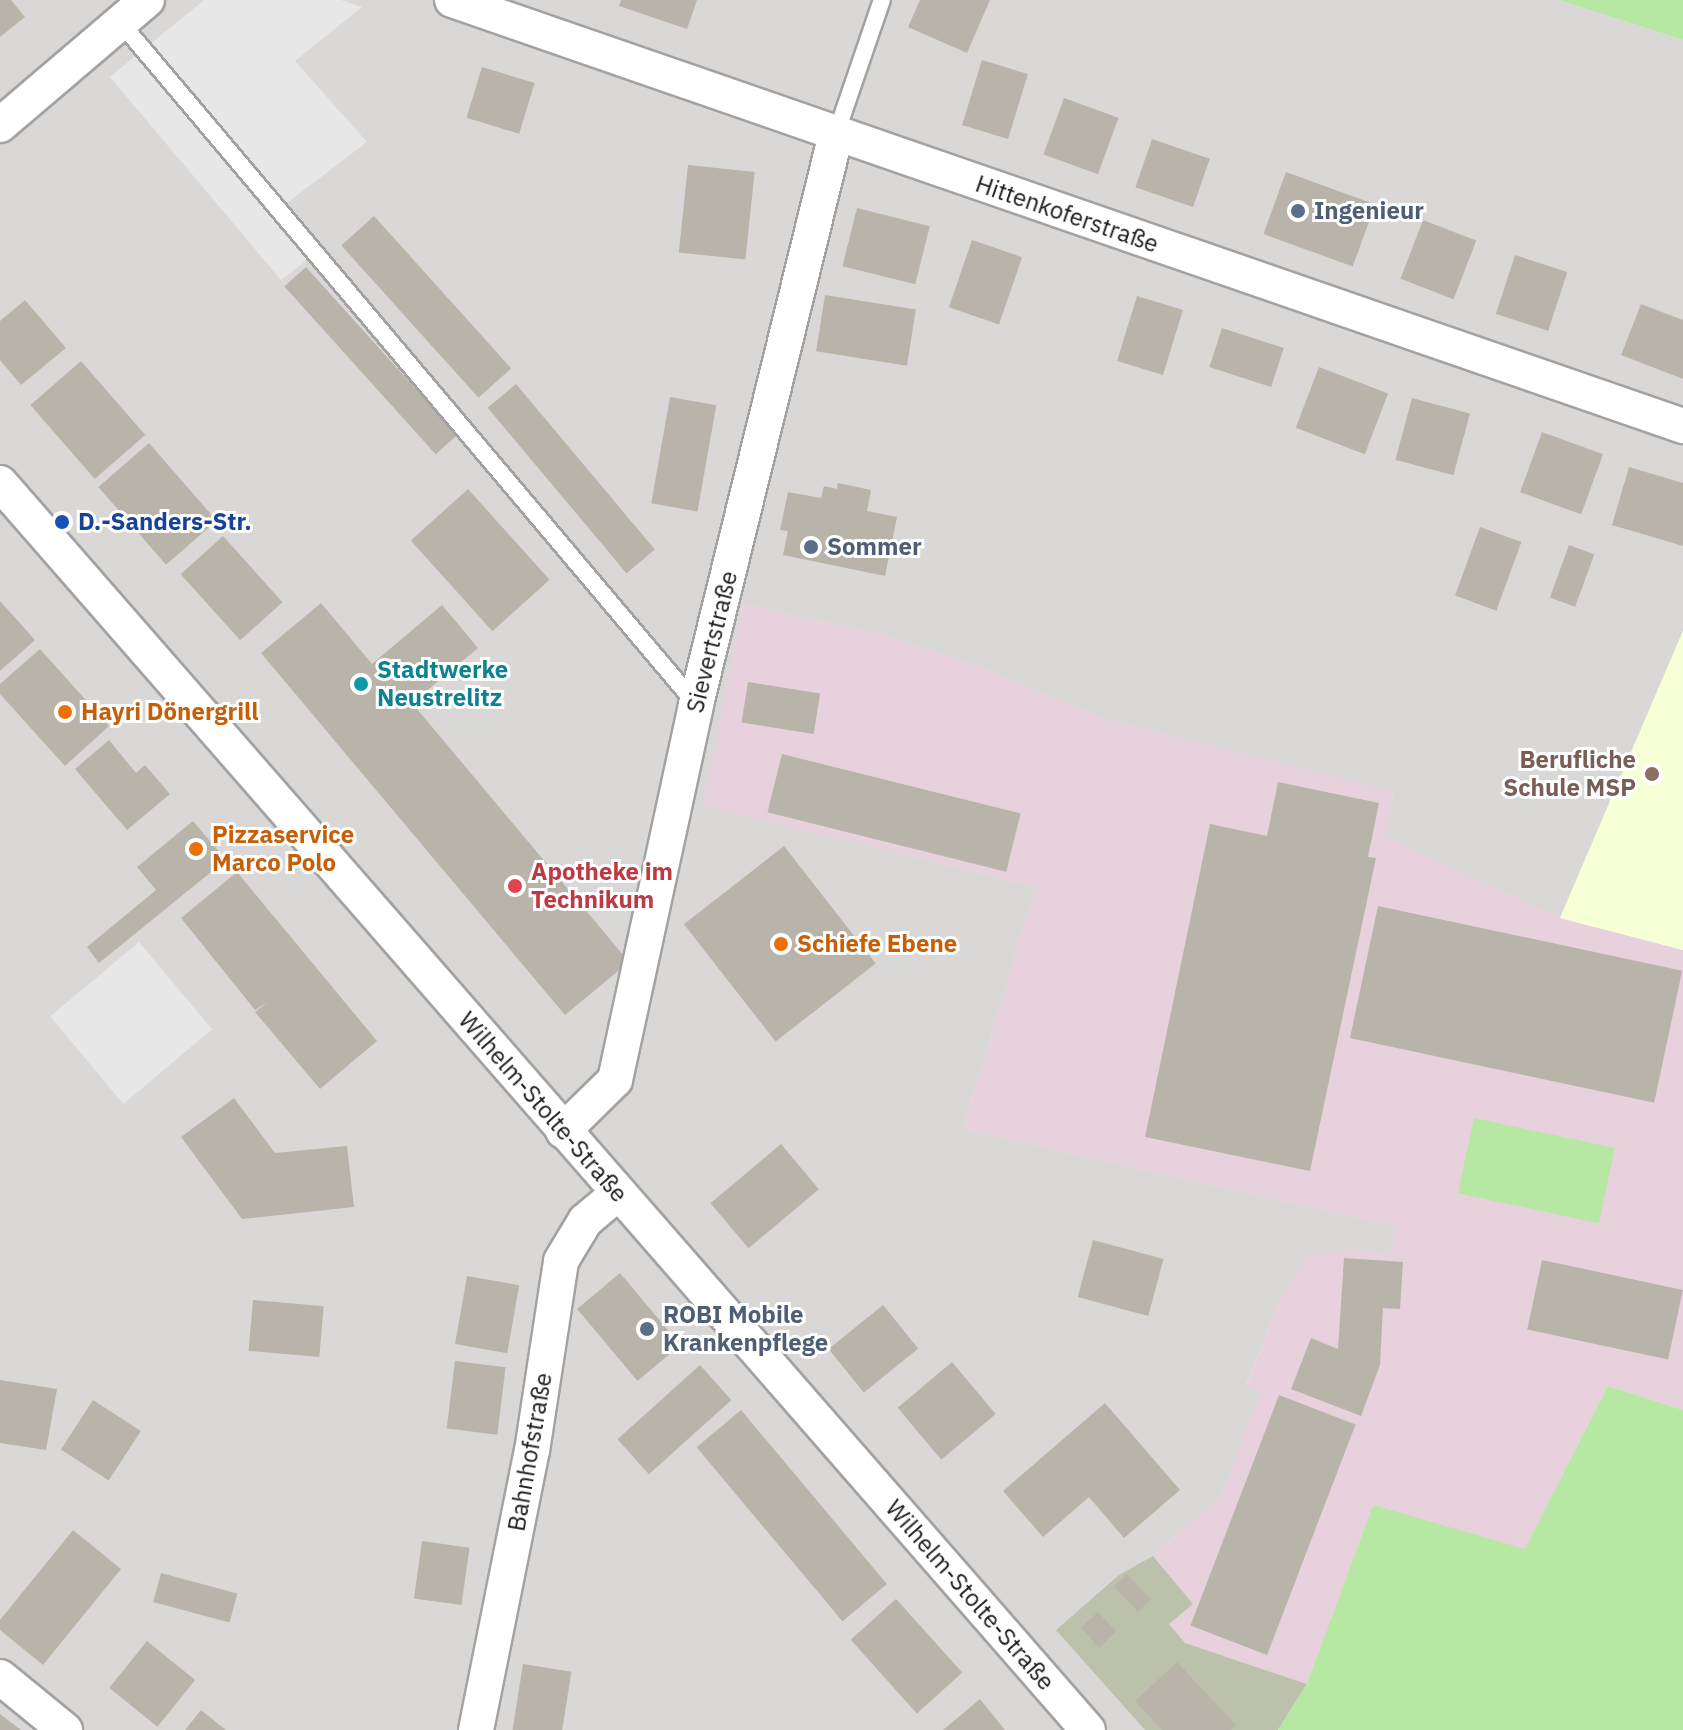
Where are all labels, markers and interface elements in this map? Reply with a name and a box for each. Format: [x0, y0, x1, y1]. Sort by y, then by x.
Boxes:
street label: Hittenkoferstraße [972, 169, 1162, 259]
place label: Ingenieur [1314, 197, 1424, 225]
marker: Ingenieur [1289, 202, 1307, 220]
place label: D.-Sanders-Str. [78, 508, 252, 536]
marker: D.-Sanders-Str. [53, 513, 71, 531]
place label: Sommer [827, 533, 922, 561]
marker: Sommer [802, 538, 820, 556]
street label: Sievertstraße [680, 568, 744, 716]
place label: Stadtwerke Neustrelitz [377, 656, 508, 712]
marker: Stadtwerke Neustrelitz [352, 675, 370, 693]
place label: Hayri Dönergrill [81, 698, 258, 726]
marker: Hayri Dönergrill [56, 703, 74, 721]
place label: Berufliche Schule MSP [1503, 746, 1636, 802]
marker: Berufliche Schule MSP [1643, 765, 1661, 783]
place label: Pizzaservice Marco Polo [212, 821, 354, 877]
marker: Pizzaservice Marco Polo [187, 840, 205, 858]
place label: Apotheke im Technikum [531, 858, 673, 914]
marker: Apotheke im Technikum [506, 877, 524, 895]
place label: Schiefe Ebene [797, 930, 957, 958]
marker: Schiefe Ebene [772, 935, 790, 953]
street label: Wilhelm-Stolte-Straße [453, 1006, 633, 1208]
place label: ROBI Mobile Krankenpflege [663, 1301, 828, 1357]
marker: ROBI Mobile Krankenpflege [638, 1320, 656, 1338]
street label: Bahnhofstraße [502, 1370, 558, 1534]
street label: Wilhelm-Stolte-Straße [880, 1494, 1060, 1696]

